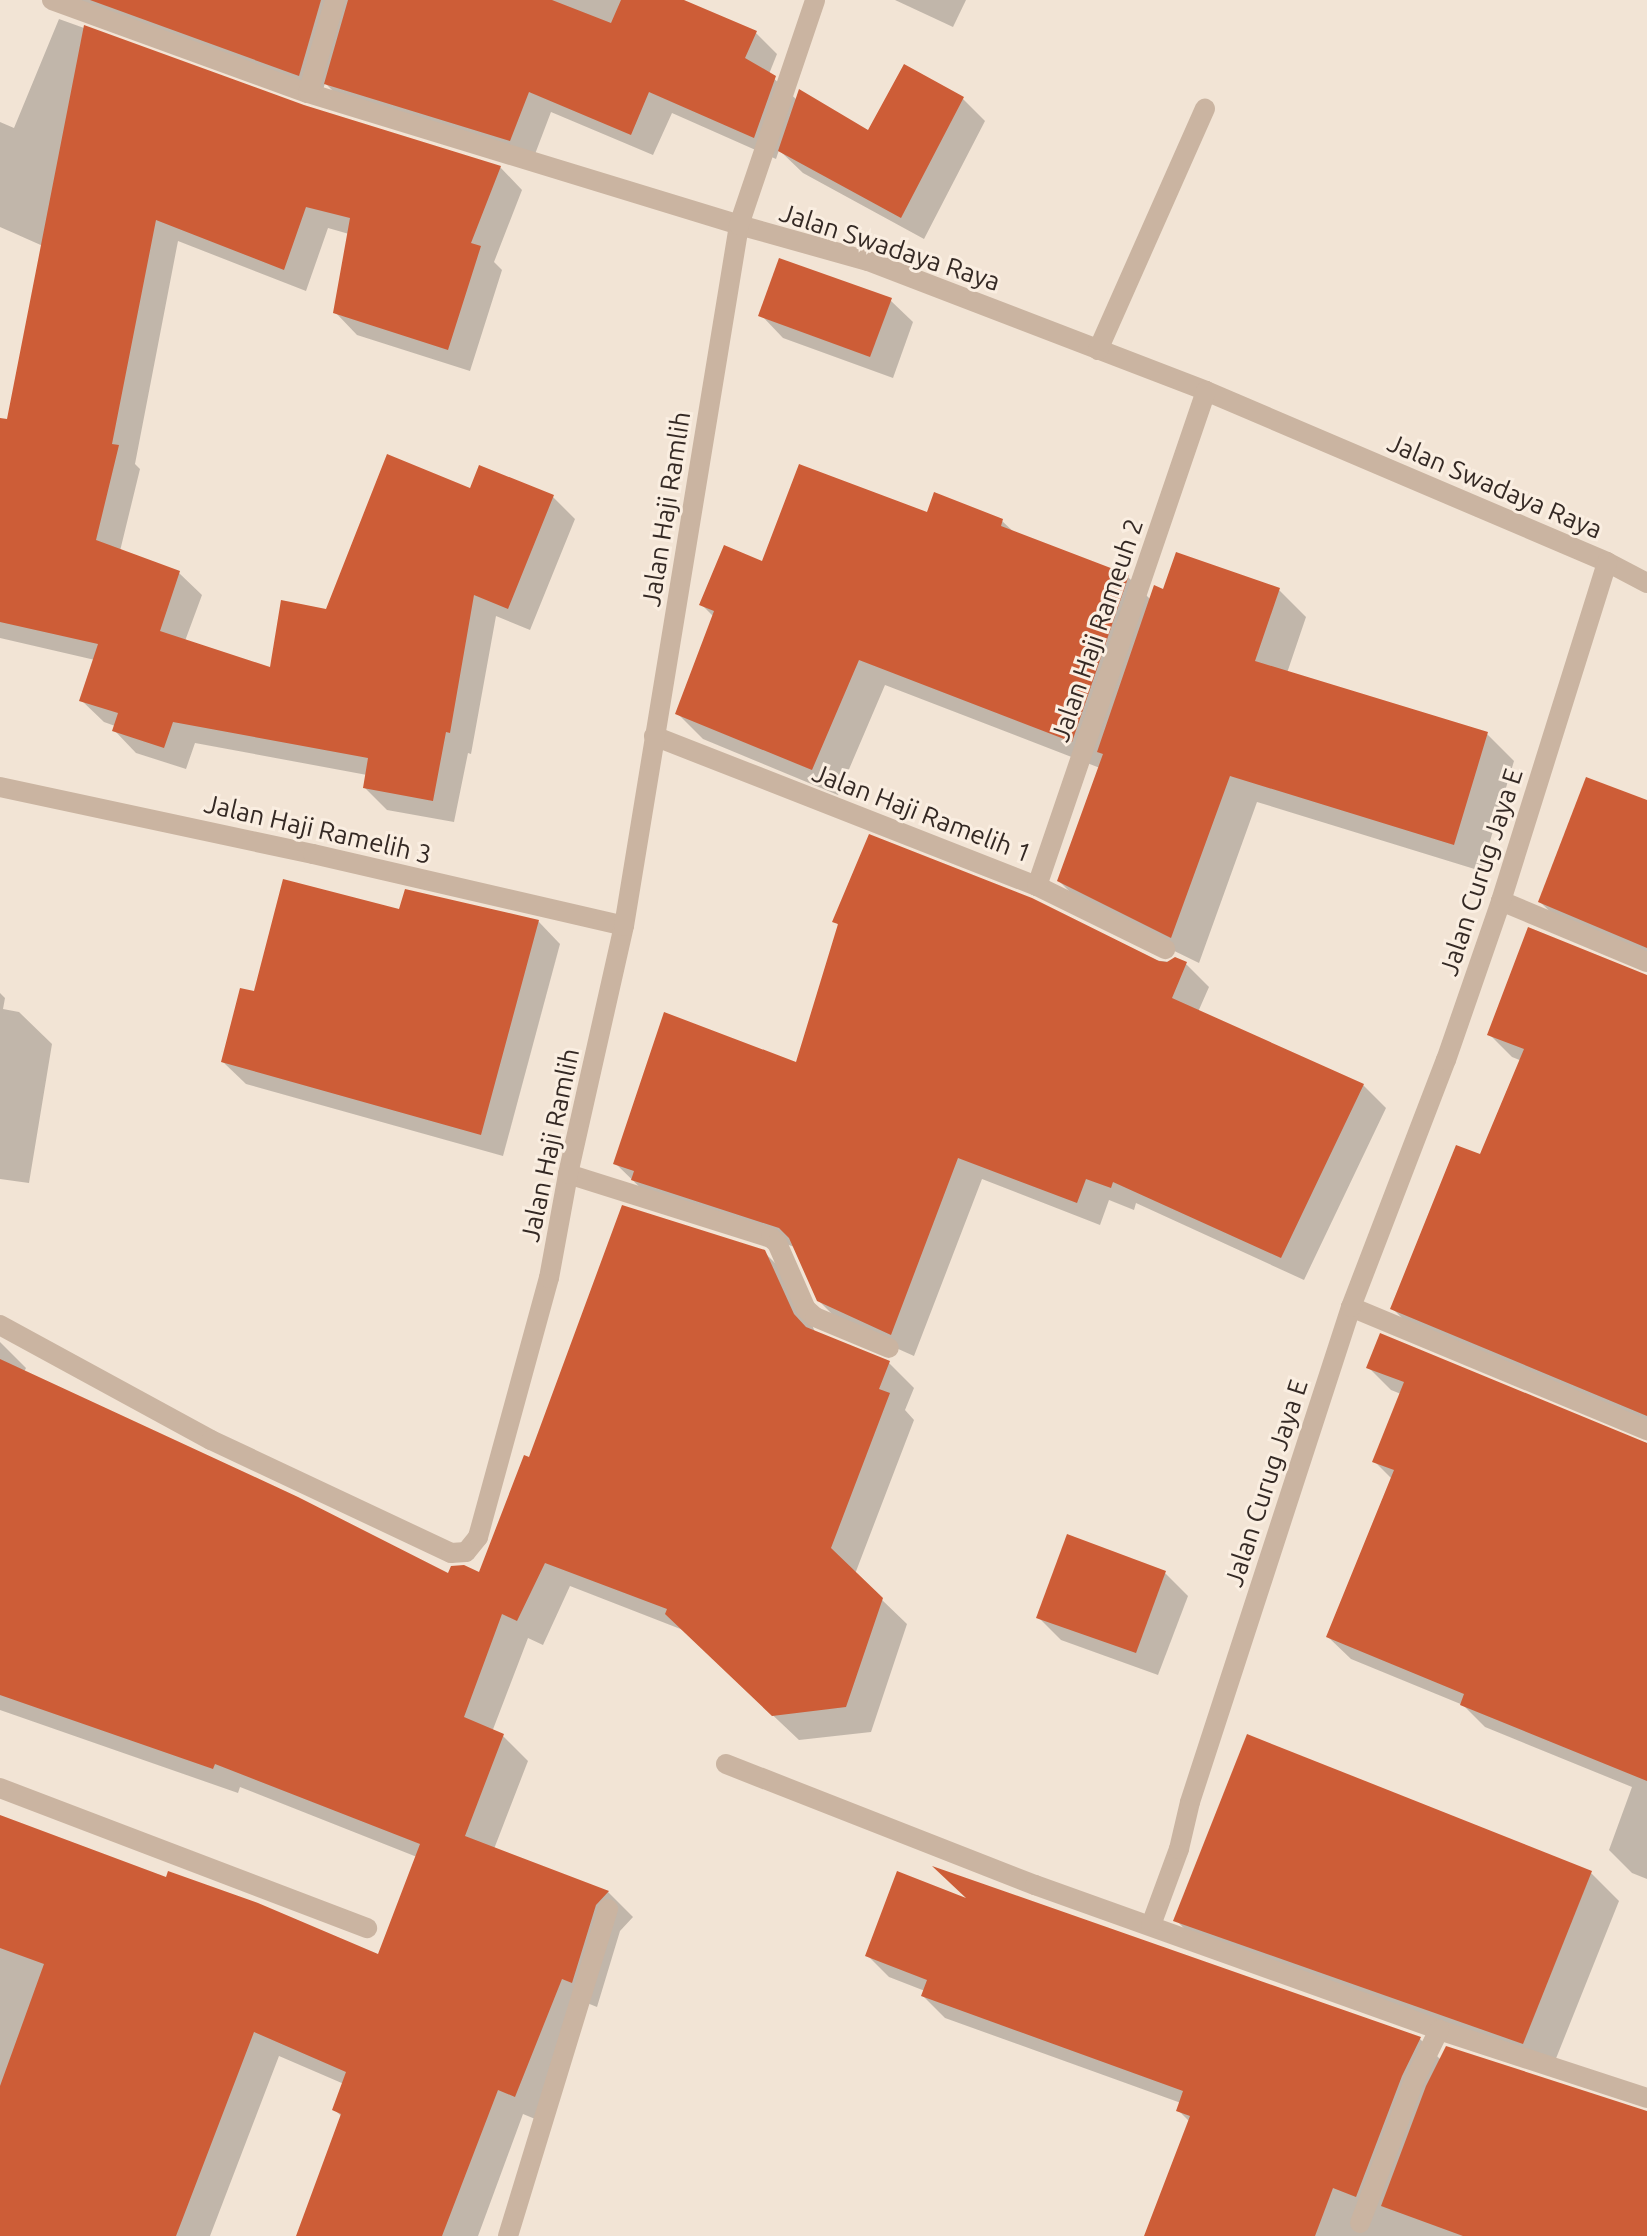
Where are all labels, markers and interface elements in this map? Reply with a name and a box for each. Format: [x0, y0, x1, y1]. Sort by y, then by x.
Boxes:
street label: Jalan Swadaya Raya [776, 197, 1004, 297]
street label: Jalan Haji Ramlih [635, 409, 697, 609]
street label: Jalan Swadaya Raya [1383, 427, 1607, 545]
street label: Jalan Haji Rameuh 2 [1044, 514, 1150, 746]
street label: Jalan Haji Ramelih 1 [808, 757, 1036, 869]
street label: Jalan Curug Jaya E [1433, 765, 1529, 979]
street label: Jalan Haji Ramelih 3 [201, 788, 435, 870]
street label: Jalan Haji Ramlih [514, 1045, 586, 1245]
street label: Jalan Curug Jaya E [1218, 1376, 1314, 1590]

